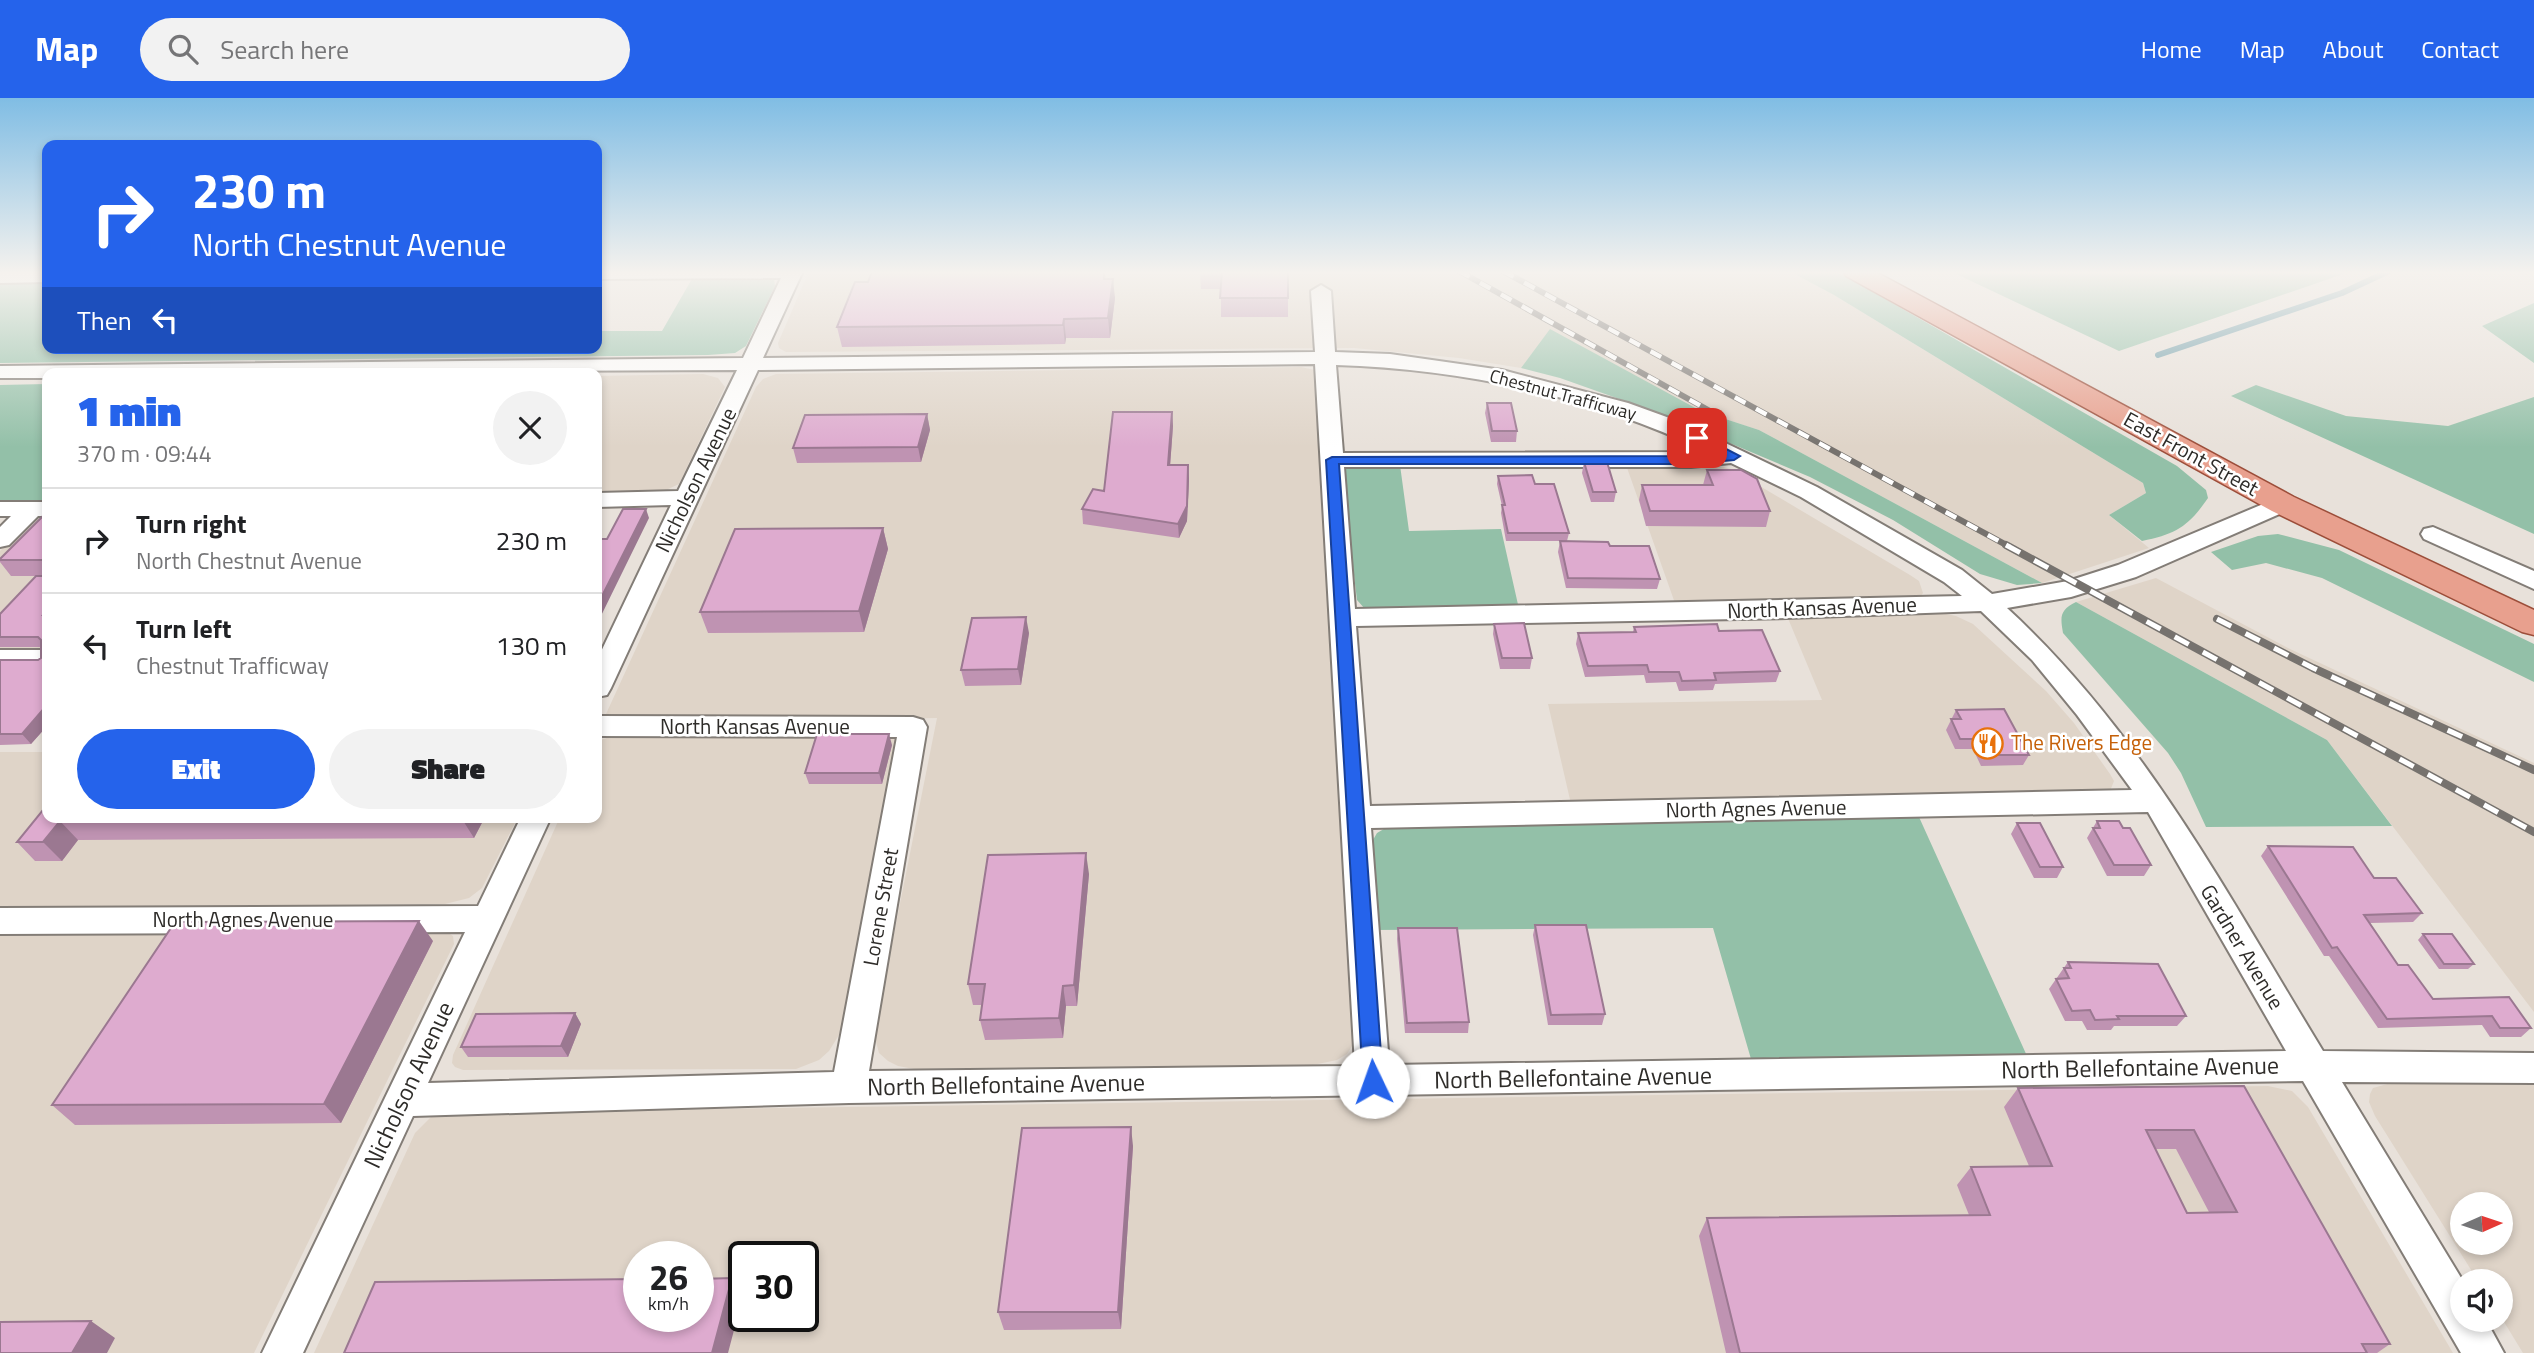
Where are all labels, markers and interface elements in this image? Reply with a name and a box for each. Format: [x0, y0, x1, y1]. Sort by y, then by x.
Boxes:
search box [140, 18, 630, 81]
text: Map [35, 24, 98, 74]
icon: search [164, 30, 202, 68]
text: Search here [220, 30, 349, 69]
text: Home [2141, 31, 2202, 67]
text: Map [2240, 31, 2285, 67]
text: About [2323, 31, 2383, 67]
text: Contact [2421, 31, 2499, 67]
text: 230 m [192, 152, 326, 227]
icon: right [77, 168, 168, 259]
text: North Chestnut Avenue [192, 220, 506, 268]
text: Then [77, 301, 132, 340]
icon: left [146, 301, 184, 339]
street label: Chestnut Trafficway [1487, 362, 1640, 427]
text: 1 min [77, 378, 181, 442]
button: close [493, 391, 567, 465]
street label: Nicholson Avenue [646, 402, 744, 557]
street label: East Front Street [2118, 403, 2265, 504]
pin [1667, 408, 1727, 468]
icon: arrive [1678, 419, 1716, 457]
text: 370 m · 09:44 [77, 436, 212, 471]
text: Turn right [136, 504, 247, 543]
text: 230 m [496, 521, 567, 560]
icon: right [77, 522, 115, 560]
text: North Chestnut Avenue [136, 543, 362, 578]
street label: North Kansas Avenue [1727, 588, 1917, 626]
text: Turn left [136, 609, 231, 648]
text: 130 m [496, 626, 567, 665]
icon: left [77, 627, 115, 665]
text: Chestnut Trafficway [136, 648, 329, 683]
street label: North Kansas Avenue [660, 710, 850, 742]
restaurant icon: The Rivers Edge [1971, 726, 2005, 760]
place label: The Rivers Edge [2011, 726, 2152, 758]
button: Exit [77, 729, 315, 809]
button: Share [329, 729, 567, 809]
street label: North Agnes Avenue [1665, 790, 1847, 826]
street label: Lorene Street [854, 845, 906, 968]
street label: Gardner Avenue [2193, 878, 2293, 1015]
street label: North Agnes Avenue [153, 903, 333, 935]
street label: Nicholson Avenue [354, 995, 462, 1174]
position arrow [1336, 1045, 1410, 1119]
street label: North Bellefontaine Avenue [2001, 1047, 2279, 1087]
street label: North Bellefontaine Avenue [1434, 1057, 1712, 1097]
street label: North Bellefontaine Avenue [867, 1064, 1145, 1104]
north arrow [2450, 1192, 2513, 1255]
map controls [2450, 1192, 2513, 1332]
speed limit sign: 30 [728, 1241, 819, 1332]
text: 26 [649, 1250, 688, 1304]
button: sound [2450, 1269, 2513, 1332]
text: km/h [648, 1290, 689, 1317]

